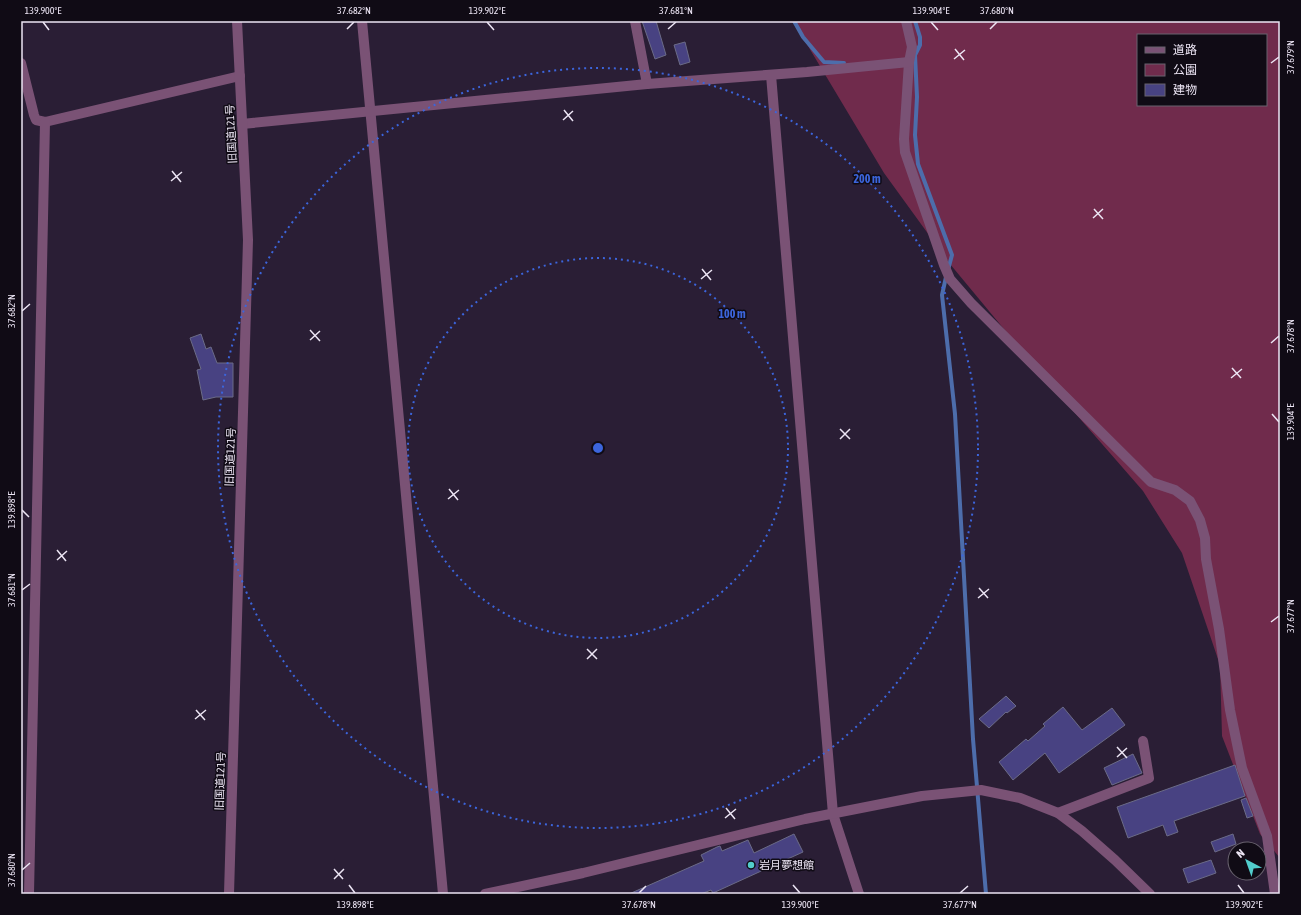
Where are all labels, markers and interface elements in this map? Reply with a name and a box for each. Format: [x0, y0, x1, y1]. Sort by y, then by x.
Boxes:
text: 139.900°E [25, 5, 62, 16]
text: 37.682°N [337, 5, 371, 16]
text: 139.902°E [469, 5, 506, 16]
text: 37.681°N [659, 5, 693, 16]
text: 139.904°E [913, 5, 950, 16]
text: 37.680°N [980, 5, 1014, 16]
legend [1137, 34, 1267, 106]
text: 37.679°N [1285, 40, 1296, 74]
text: 道路 [1173, 43, 1197, 57]
text: 公園 [1173, 63, 1197, 77]
text: 建物 [1173, 83, 1197, 97]
street label: 旧国道121号 [223, 104, 239, 164]
text: 200 m [853, 172, 881, 186]
text: 37.682°N [6, 294, 17, 328]
text: 100 m [718, 307, 746, 321]
text: 37.678°N [1285, 319, 1296, 353]
text: 139.904°E [1285, 403, 1296, 441]
street label: 旧国道121号 [223, 427, 237, 487]
centre of rings [591, 441, 605, 455]
text: 139.898°E [6, 491, 17, 529]
text: 37.681°N [6, 573, 17, 607]
text: 37.677°N [1285, 599, 1296, 633]
street label: 旧国道121号 [213, 751, 227, 811]
north arrow [1227, 841, 1267, 881]
text: N [1234, 847, 1247, 860]
text: 37.680°N [6, 853, 17, 887]
place label: 岩月夢想館 [759, 859, 814, 871]
marker: 岩月夢想館 [746, 860, 756, 870]
text: 139.898°E [337, 899, 374, 910]
text: 37.678°N [622, 899, 656, 910]
text: 139.900°E [782, 899, 819, 910]
text: 37.677°N [943, 899, 977, 910]
text: 139.902°E [1226, 899, 1263, 910]

